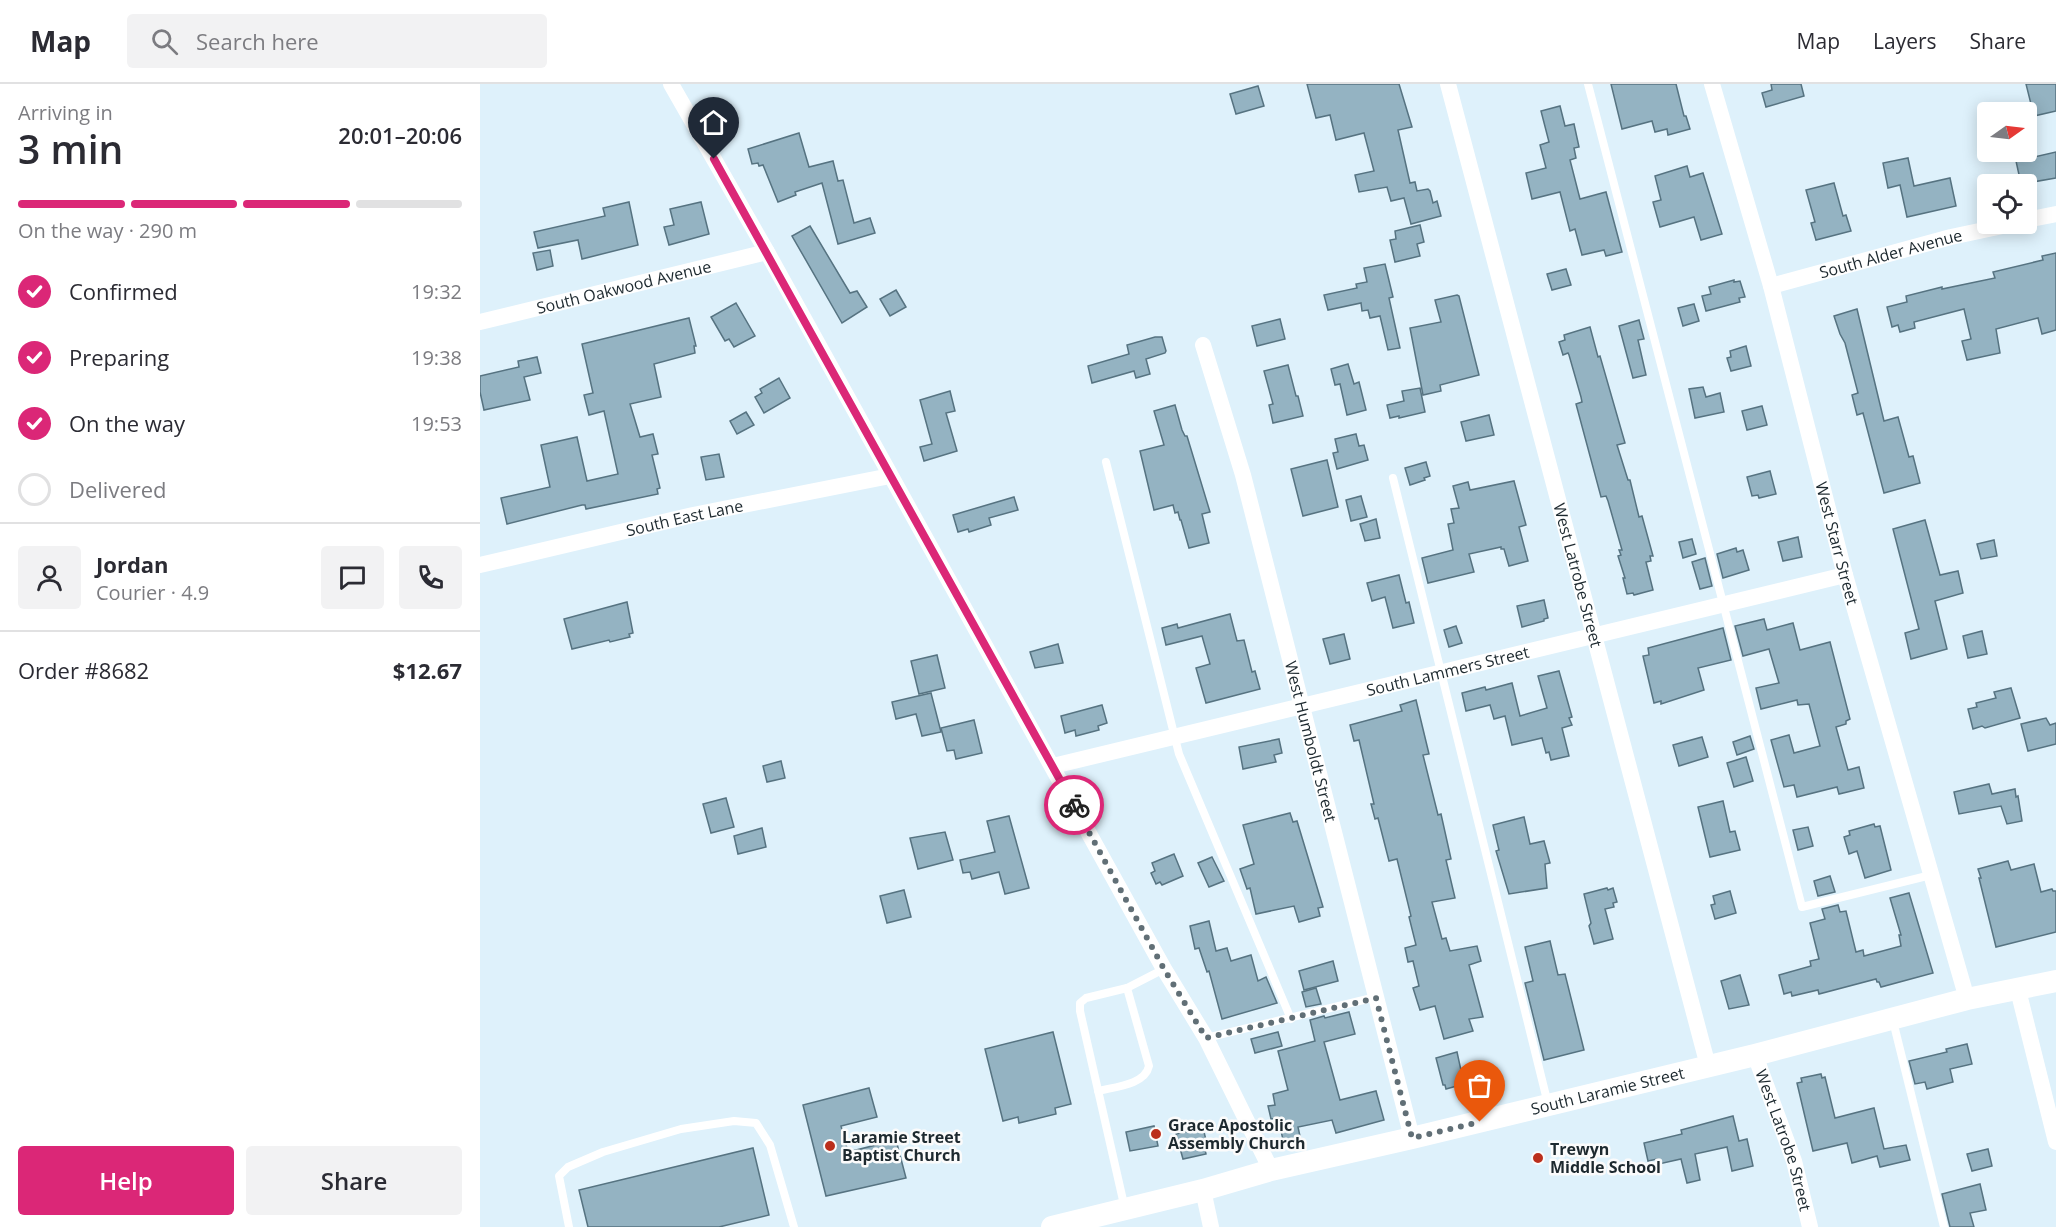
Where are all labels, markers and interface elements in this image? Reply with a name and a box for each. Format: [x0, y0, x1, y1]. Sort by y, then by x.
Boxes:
search box [127, 14, 547, 68]
text: Map [30, 22, 91, 60]
icon: search [148, 25, 181, 58]
text: Search here [196, 26, 319, 56]
text: Map [1797, 27, 1840, 55]
text: Layers [1873, 27, 1937, 55]
text: Share [1970, 27, 2026, 55]
pin [688, 97, 739, 159]
text: Arriving in [18, 99, 113, 126]
north arrow [1977, 102, 2037, 162]
map controls [1977, 102, 2037, 234]
icon: home [697, 106, 730, 139]
text: 20:01–20:06 [338, 120, 462, 150]
text: 3 min [18, 122, 123, 175]
button: locate [1977, 174, 2037, 234]
text: On the way · 290 m [18, 217, 197, 244]
street label: South Alder Avenue [1817, 224, 1964, 283]
street label: South Oakwood Avenue [534, 255, 713, 319]
icon: check [18, 275, 51, 308]
text: Confirmed [69, 276, 178, 306]
text: 19:32 [411, 278, 462, 305]
icon: check [18, 341, 51, 374]
text: Preparing [69, 342, 169, 372]
text: 19:38 [411, 344, 462, 371]
icon: check [18, 407, 51, 440]
text: On the way [69, 408, 185, 438]
text: 19:53 [411, 410, 462, 437]
text: Delivered [69, 474, 167, 504]
street label: West Starr Street [1811, 479, 1864, 608]
street label: South East Lane [624, 494, 745, 541]
street label: West Latrobe Street [1548, 501, 1608, 650]
button: person [18, 546, 81, 609]
button: chat [321, 546, 384, 609]
button: phone [399, 546, 462, 609]
text: Jordan [96, 549, 169, 579]
text: Courier · 4.9 [96, 579, 209, 606]
street label: South Lammers Street [1364, 641, 1532, 701]
text: Order #8682 [18, 655, 149, 685]
text: $12.67 [393, 655, 462, 685]
street label: West Humboldt Street [1280, 659, 1342, 825]
courier [1044, 775, 1104, 835]
icon: bike [1058, 789, 1091, 822]
pin [1454, 1060, 1505, 1122]
street label: South Laramie Street [1528, 1061, 1687, 1120]
street label: West Latrobe Street [1750, 1066, 1817, 1214]
icon: bag [1463, 1069, 1496, 1102]
place label: Grace Apostolic Assembly Church [1168, 1114, 1306, 1154]
place label: Laramie Street Baptist Church [842, 1126, 961, 1166]
marker: Grace Apostolic Assembly Church [1149, 1127, 1163, 1141]
place label: Trewyn Middle School [1550, 1138, 1661, 1178]
marker: Laramie Street Baptist Church [823, 1139, 837, 1153]
button: Help [18, 1146, 234, 1215]
button: Share [246, 1146, 462, 1215]
marker: Trewyn Middle School [1531, 1151, 1545, 1165]

